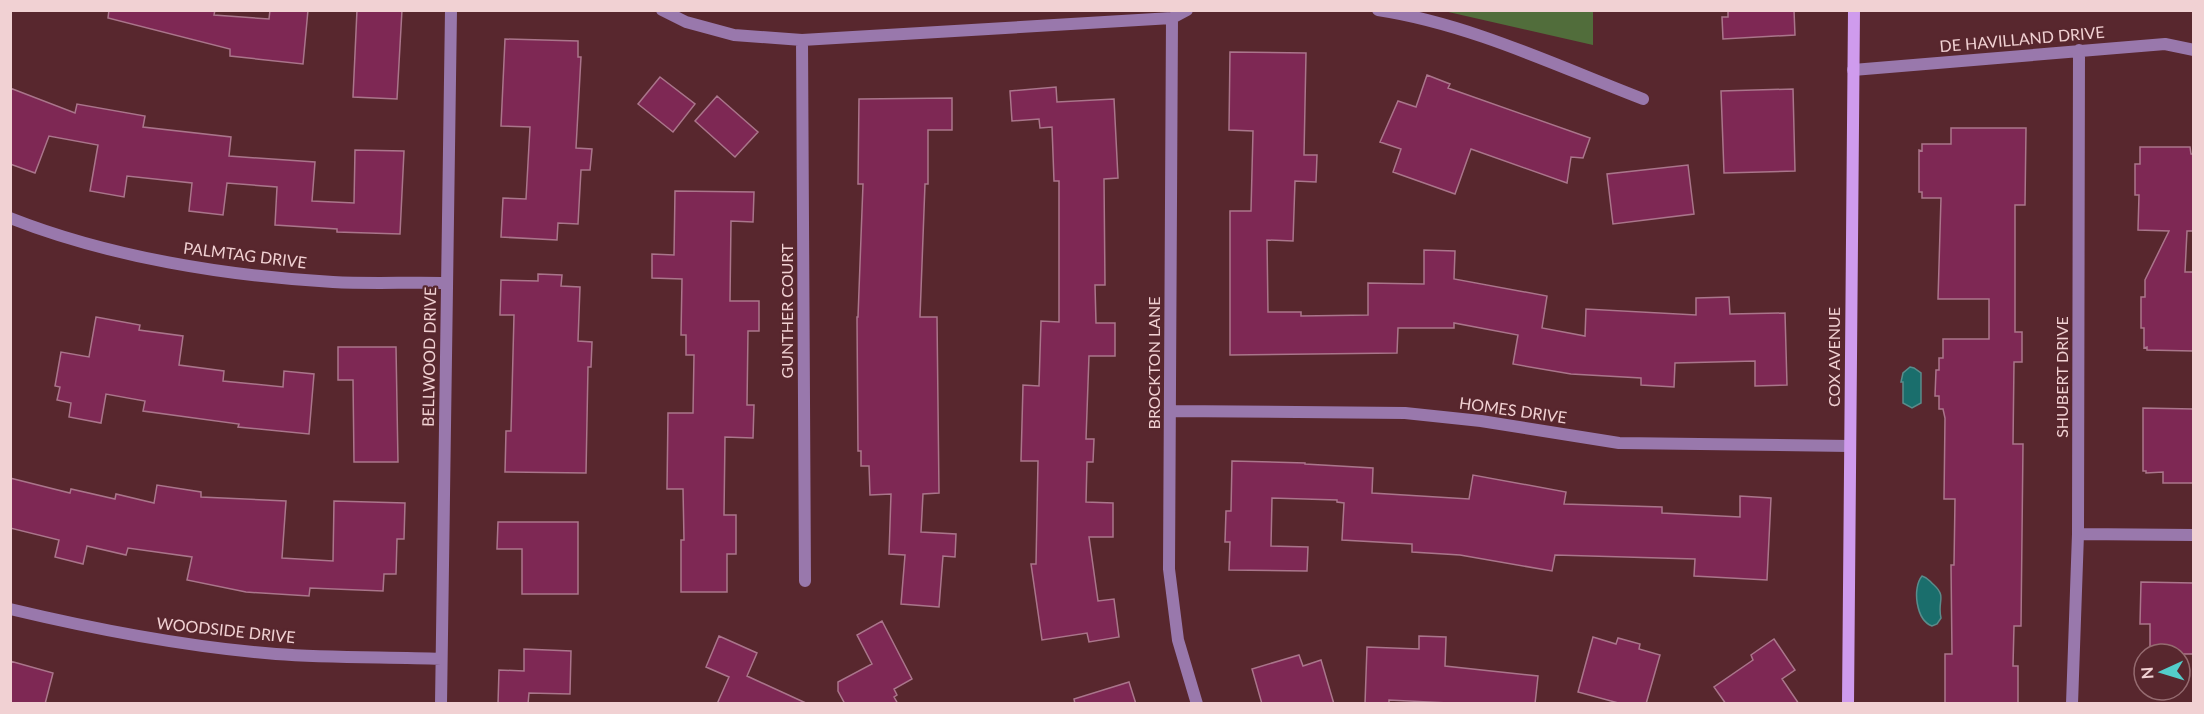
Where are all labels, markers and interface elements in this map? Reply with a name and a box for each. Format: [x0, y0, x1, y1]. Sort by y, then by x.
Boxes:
street label: DE HAVILLAND DRIVE [1939, 22, 2105, 55]
street label: PALMTAG DRIVE [182, 238, 308, 271]
street label: GUNTHER COURT [777, 243, 796, 378]
street label: BELLWOOD DRIVE [418, 287, 439, 427]
street label: BROCKTON LANE [1144, 297, 1163, 429]
street label: COX AVENUE [1824, 307, 1843, 407]
street label: SHUBERT DRIVE [2052, 316, 2071, 438]
street label: HOMES DRIVE [1458, 393, 1568, 426]
street label: WOODSIDE DRIVE [156, 613, 296, 646]
north arrow [2132, 642, 2192, 702]
text: N [2137, 666, 2156, 680]

